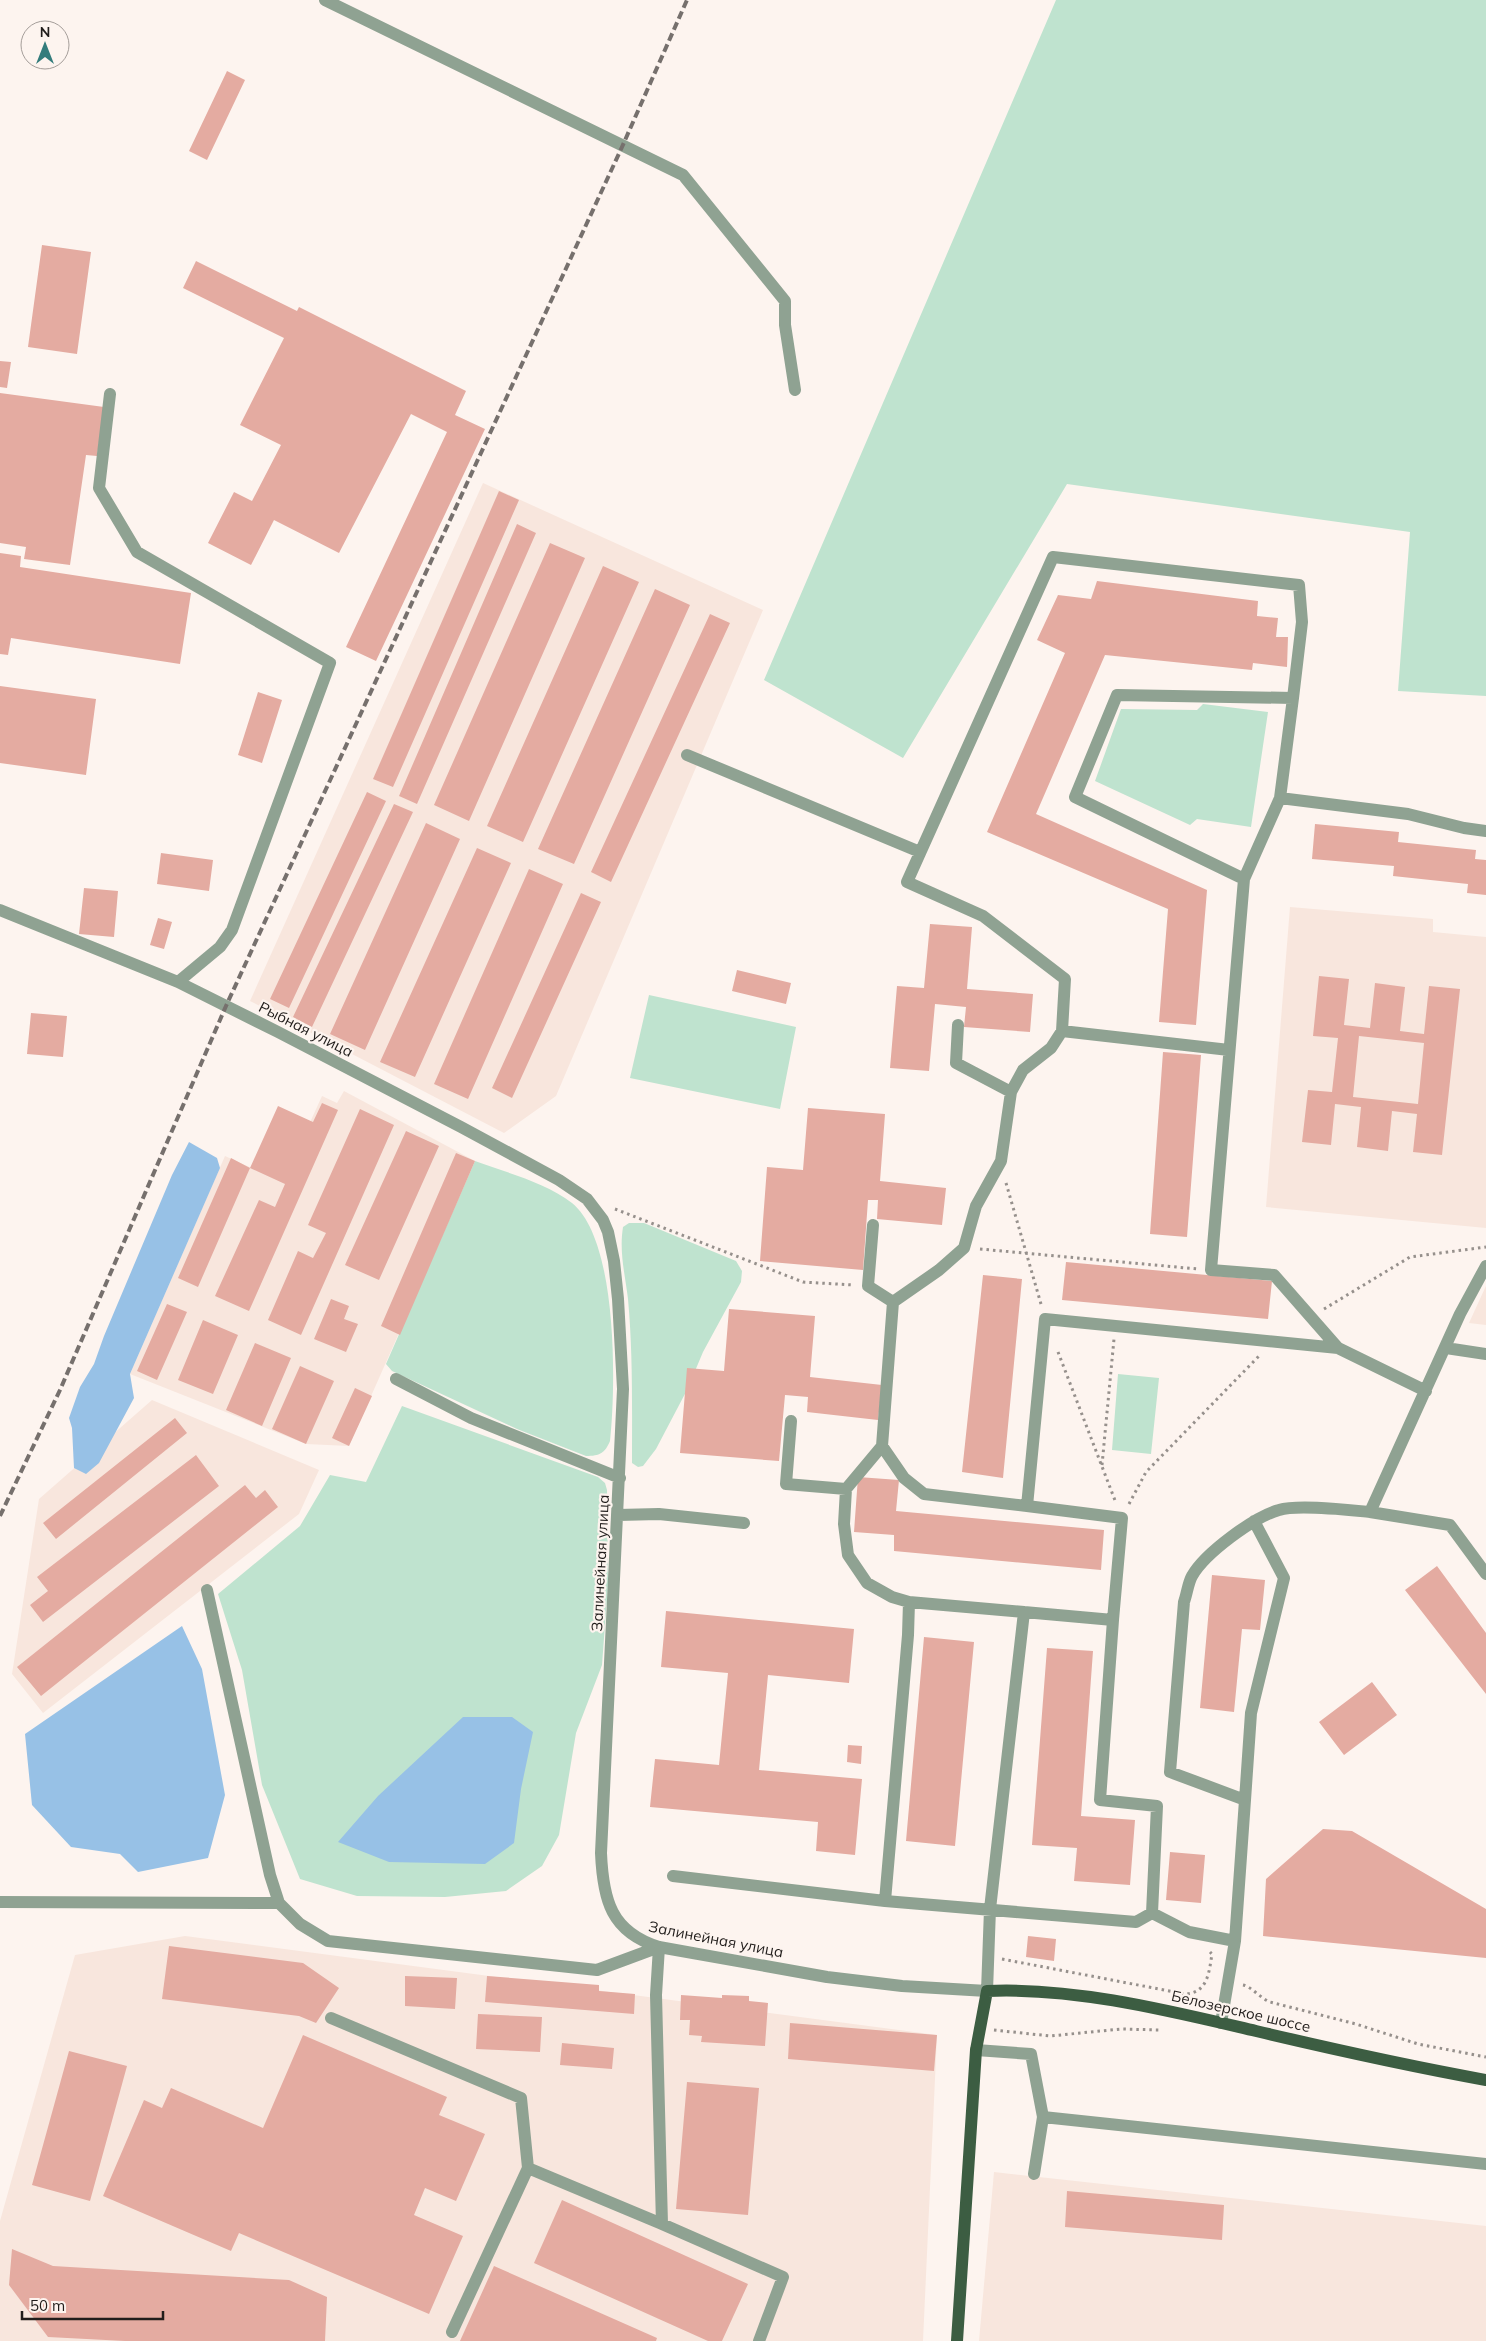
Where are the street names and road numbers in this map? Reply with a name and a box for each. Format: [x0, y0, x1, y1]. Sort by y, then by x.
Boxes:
street label: Рыбная улица [256, 997, 356, 1061]
street label: Залинейная улица [587, 1494, 613, 1632]
street label: Залинейная улица [647, 1917, 785, 1961]
street label: Белозерское шоссе [1170, 1986, 1312, 2036]

